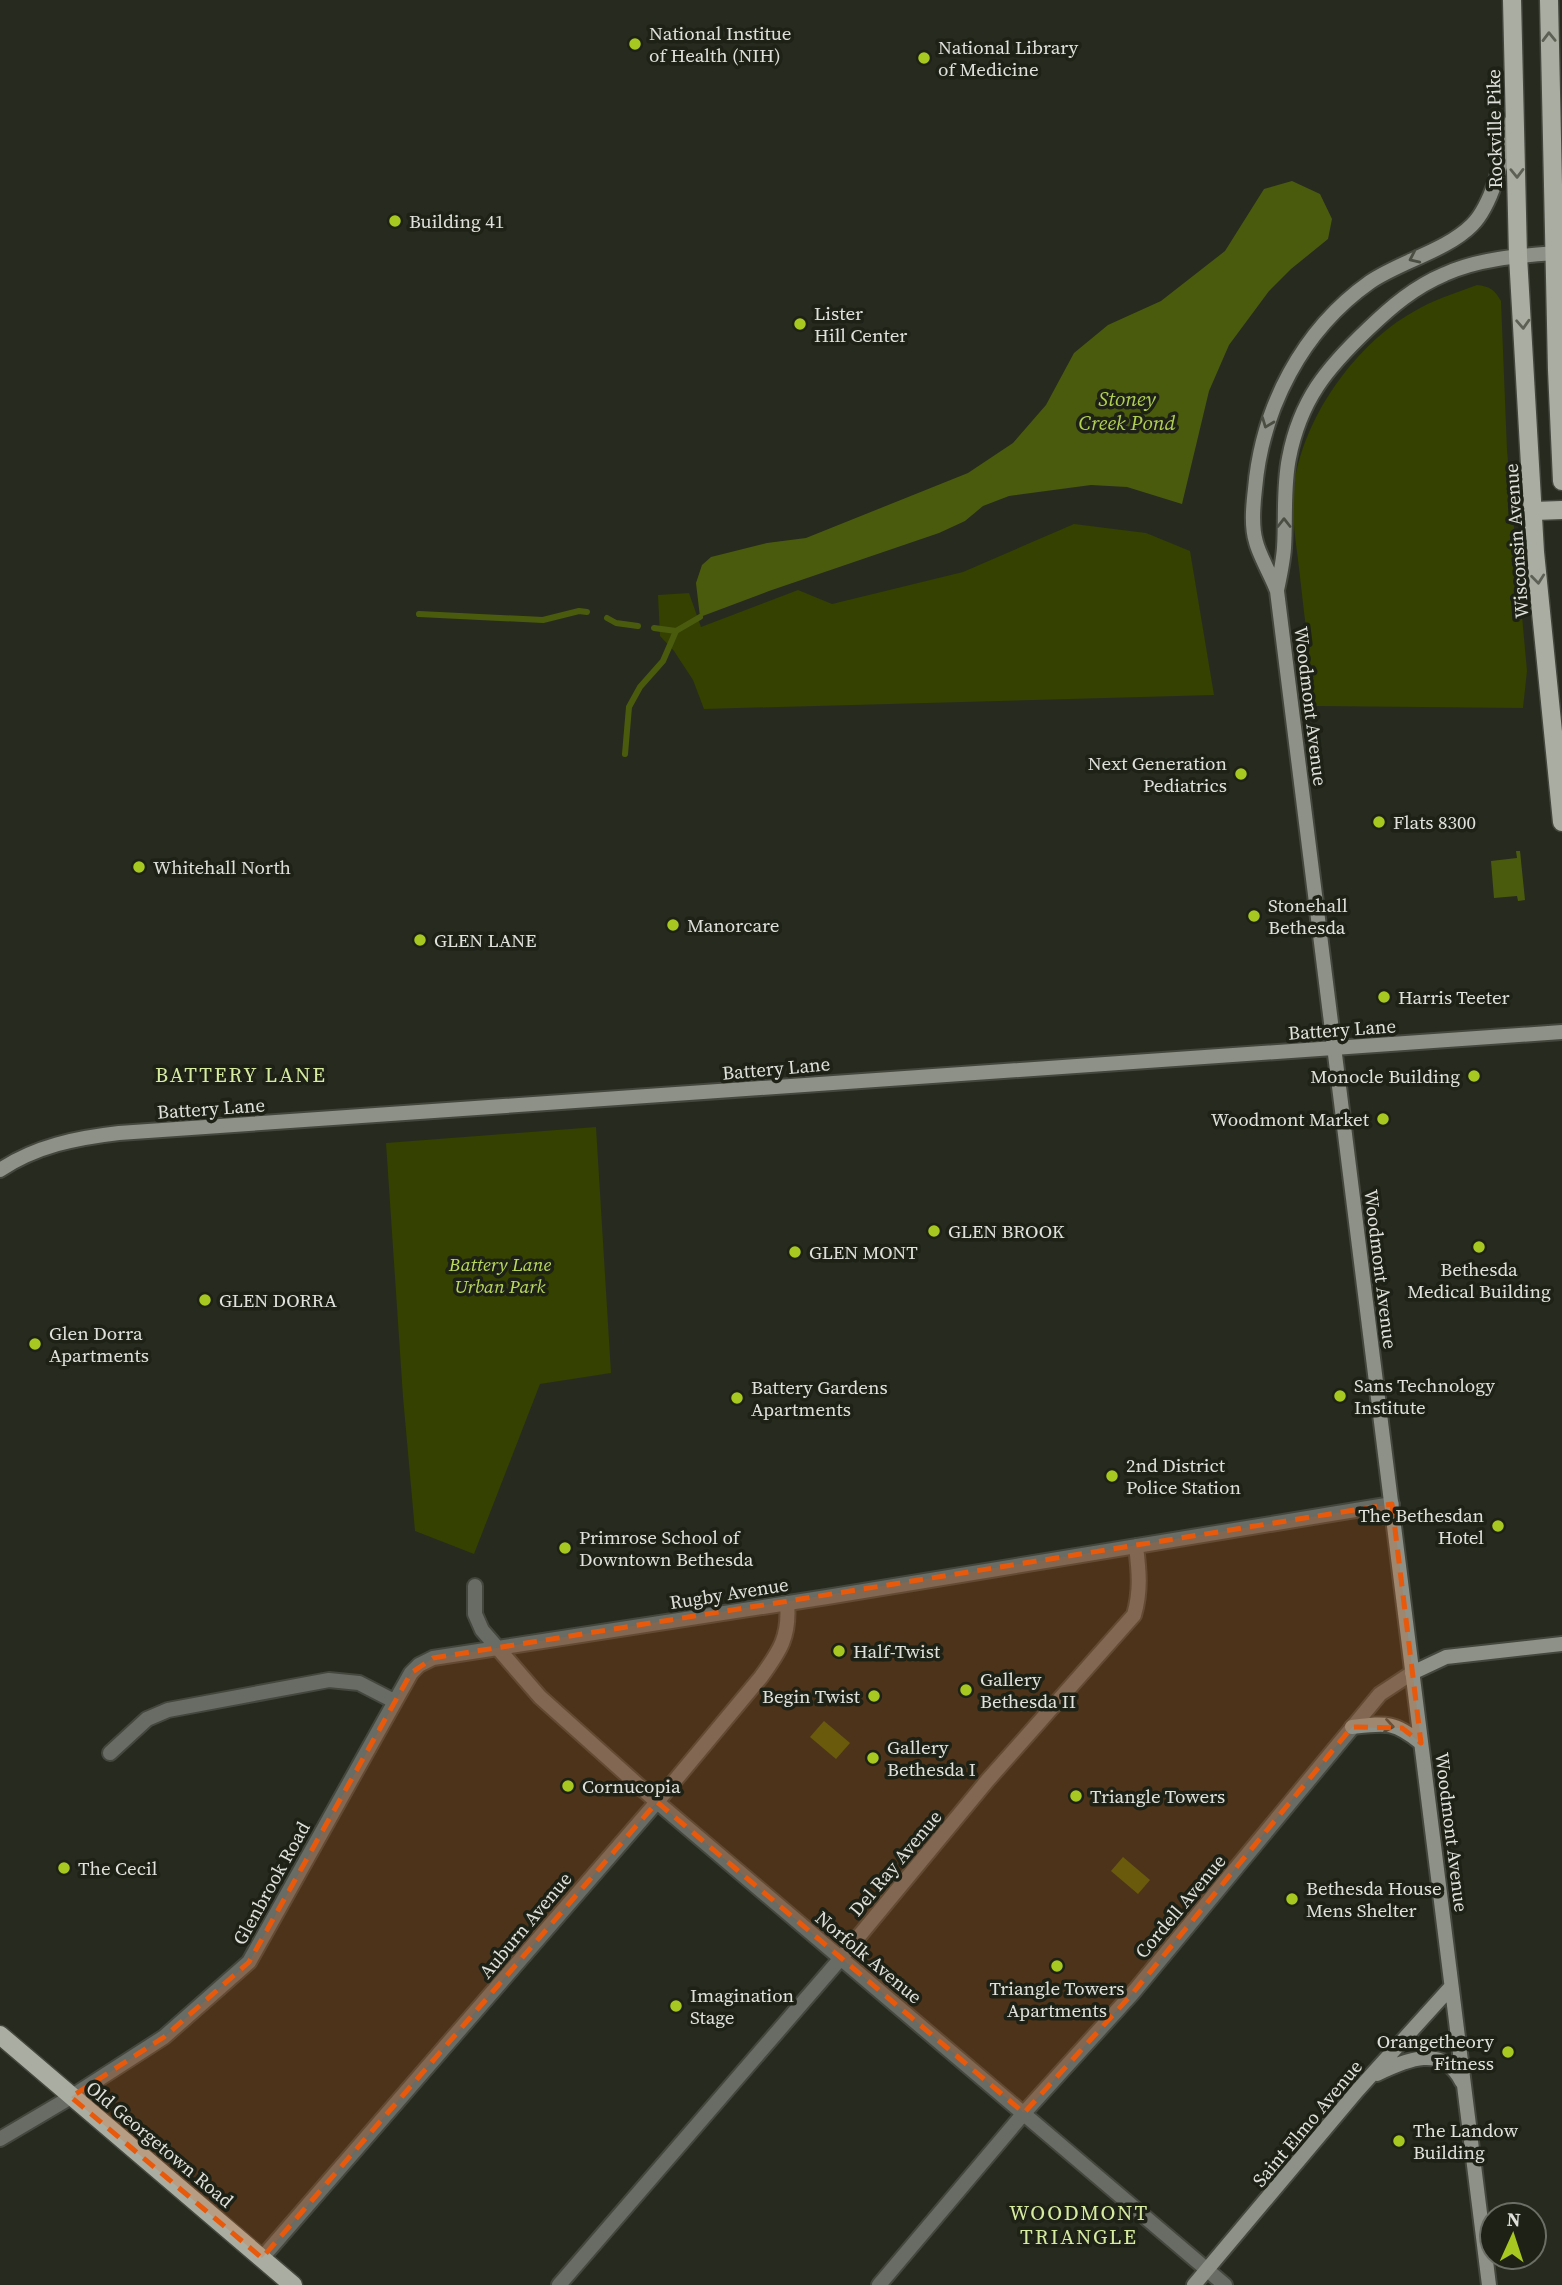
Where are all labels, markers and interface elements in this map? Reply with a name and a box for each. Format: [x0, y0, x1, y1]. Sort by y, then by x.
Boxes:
place label: National Institue of Health (NIH) [649, 20, 791, 68]
one-way arrow [1541, 31, 1557, 42]
place label: National Library of Medicine [938, 34, 1079, 82]
marker: National Institue of Health (NIH) [627, 36, 643, 52]
marker: National Library of Medicine [916, 50, 932, 66]
street label: Rockville Pike [1480, 69, 1508, 189]
one-way arrow [1509, 168, 1524, 179]
place label: Building 41 [409, 208, 504, 234]
marker: Building 41 [387, 213, 403, 229]
one-way arrow [1409, 249, 1421, 263]
place label: Lister Hill Center [814, 300, 907, 348]
marker: Lister Hill Center [792, 316, 808, 332]
one-way arrow [1516, 319, 1531, 330]
water label: Stoney Creek Pond [1079, 384, 1175, 437]
one-way arrow [1262, 416, 1276, 428]
street label: Wisconsin Avenue [1498, 463, 1534, 619]
one-way arrow [1276, 518, 1292, 528]
one-way arrow [1530, 574, 1545, 585]
street label: Woodmont Avenue [1288, 625, 1334, 787]
place label: Next Generation Pediatrics [1088, 750, 1227, 798]
marker: Next Generation Pediatrics [1233, 766, 1249, 782]
place label: Flats 8300 [1393, 809, 1476, 835]
marker: Flats 8300 [1371, 814, 1387, 830]
place label: Whitehall North [153, 854, 291, 880]
marker: Whitehall North [131, 859, 147, 875]
place label: Stonehall Bethesda [1268, 892, 1348, 940]
marker: Stonehall Bethesda [1246, 908, 1262, 924]
place label: Manorcare [687, 912, 780, 938]
marker: Manorcare [665, 917, 681, 933]
place label: GLEN LANE [434, 927, 537, 953]
marker: GLEN LANE [412, 932, 428, 948]
place label: Harris Teeter [1398, 984, 1510, 1010]
marker: Harris Teeter [1376, 989, 1392, 1005]
street label: Battery Lane [1287, 1012, 1397, 1046]
street label: Battery Lane [721, 1050, 831, 1086]
district label: BATTERY LANE [155, 1060, 327, 1089]
place label: Monocle Building [1310, 1063, 1460, 1089]
marker: Monocle Building [1466, 1068, 1482, 1084]
street label: Battery Lane [156, 1091, 266, 1125]
place label: Woodmont Market [1211, 1106, 1370, 1132]
marker: Woodmont Market [1375, 1111, 1391, 1127]
street label: Woodmont Avenue [1358, 1188, 1404, 1350]
place label: GLEN BROOK [948, 1218, 1065, 1244]
marker: GLEN BROOK [926, 1223, 942, 1239]
place label: GLEN MONT [809, 1239, 918, 1265]
marker: Bethesda Medical Building [1471, 1239, 1487, 1255]
marker: GLEN MONT [787, 1244, 803, 1260]
park label: Battery Lane Urban Park [448, 1251, 551, 1299]
place label: Bethesda Medical Building [1407, 1256, 1551, 1304]
place label: GLEN DORRA [219, 1287, 337, 1313]
marker: GLEN DORRA [197, 1292, 213, 1308]
place label: Glen Dorra Apartments [49, 1320, 149, 1368]
marker: Glen Dorra Apartments [27, 1336, 43, 1352]
place label: Sans Technology Institute [1354, 1372, 1495, 1420]
place label: Battery Gardens Apartments [751, 1374, 888, 1422]
marker: Sans Technology Institute [1332, 1388, 1348, 1404]
marker: Battery Gardens Apartments [729, 1390, 745, 1406]
place label: 2nd District Police Station [1126, 1452, 1241, 1500]
marker: 2nd District Police Station [1104, 1468, 1120, 1484]
place label: The Bethesdan Hotel [1358, 1502, 1484, 1550]
marker: The Bethesdan Hotel [1490, 1518, 1506, 1534]
place label: Primrose School of Downtown Bethesda [579, 1524, 754, 1572]
marker: Primrose School of Downtown Bethesda [557, 1540, 573, 1556]
street label: Rugby Avenue [668, 1571, 790, 1615]
place label: Half-Twist [853, 1638, 941, 1664]
marker: Half-Twist [831, 1643, 847, 1659]
place label: Gallery Bethesda II [980, 1666, 1076, 1714]
marker: Gallery Bethesda II [958, 1682, 974, 1698]
place label: Begin Twist [762, 1683, 861, 1709]
marker: Begin Twist [866, 1688, 882, 1704]
one-way arrow [1383, 1718, 1395, 1733]
place label: Gallery Bethesda I [887, 1734, 976, 1782]
marker: Gallery Bethesda I [865, 1750, 881, 1766]
street label: Woodmont Avenue [1429, 1751, 1475, 1913]
place label: Cornucopia [582, 1773, 681, 1799]
marker: Cornucopia [560, 1778, 576, 1794]
place label: Triangle Towers [1090, 1783, 1225, 1809]
marker: Triangle Towers [1068, 1788, 1084, 1804]
street label: Del Ray Avenue [843, 1804, 947, 1922]
street label: Glenbrook Road [226, 1817, 316, 1949]
street label: Cordell Avenue [1129, 1848, 1231, 1964]
place label: The Cecil [78, 1855, 158, 1881]
marker: The Cecil [56, 1860, 72, 1876]
street label: Auburn Avenue [473, 1866, 577, 1984]
place label: Bethesda House Mens Shelter [1306, 1875, 1442, 1923]
marker: Bethesda House Mens Shelter [1284, 1891, 1300, 1907]
street label: Norfolk Avenue [810, 1905, 928, 2009]
marker: Triangle Towers Apartments [1049, 1958, 1065, 1974]
place label: Triangle Towers Apartments [989, 1975, 1125, 2023]
place label: Imagination Stage [690, 1982, 794, 2030]
marker: Imagination Stage [668, 1998, 684, 2014]
place label: Orangetheory Fitness [1377, 2028, 1494, 2076]
marker: Orangetheory Fitness [1500, 2044, 1516, 2060]
street label: Saint Elmo Avenue [1246, 2054, 1368, 2192]
street label: Old Georgetown Road [81, 2075, 239, 2213]
place label: The Landow Building [1413, 2117, 1519, 2165]
marker: The Landow Building [1391, 2133, 1407, 2149]
district label: WOODMONT TRIANGLE [1009, 2198, 1149, 2251]
north arrow [1478, 2201, 1548, 2271]
text: N [1506, 2206, 1522, 2232]

